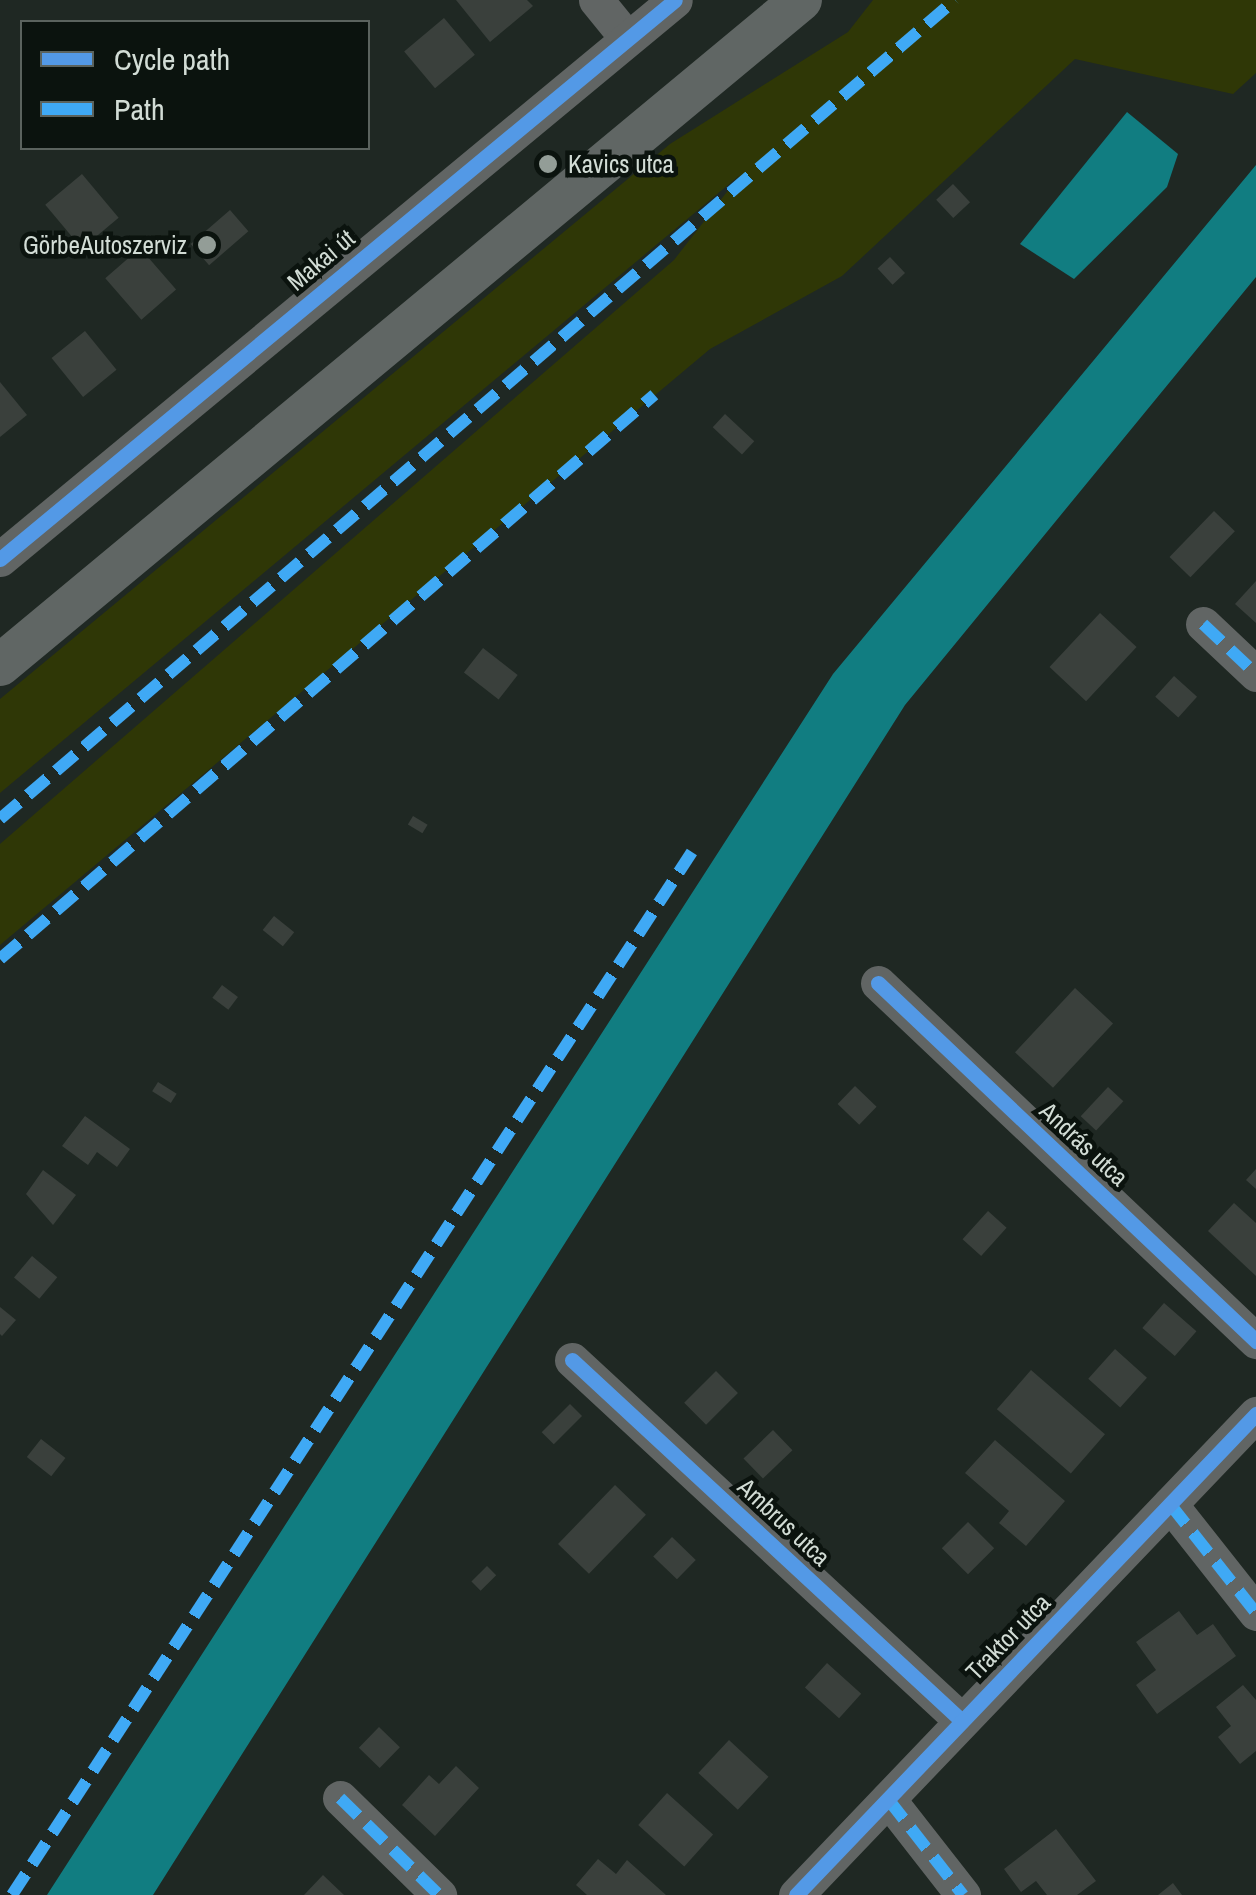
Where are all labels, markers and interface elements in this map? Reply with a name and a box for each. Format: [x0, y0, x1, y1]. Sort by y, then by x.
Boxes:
legend [20, 20, 370, 150]
text: Cycle path [114, 39, 230, 79]
text: Path [114, 89, 165, 129]
place label: Kavics utca [568, 149, 674, 179]
marker: Kavics utca [537, 153, 559, 175]
street label: Makai út [281, 223, 361, 297]
place label: GörbeAutoszerviz [23, 230, 187, 260]
marker: GörbeAutoszerviz [196, 234, 218, 256]
street label: András utca [1034, 1096, 1134, 1192]
street label: Ambrus utca [732, 1472, 836, 1572]
street label: Traktor utca [959, 1588, 1057, 1686]

